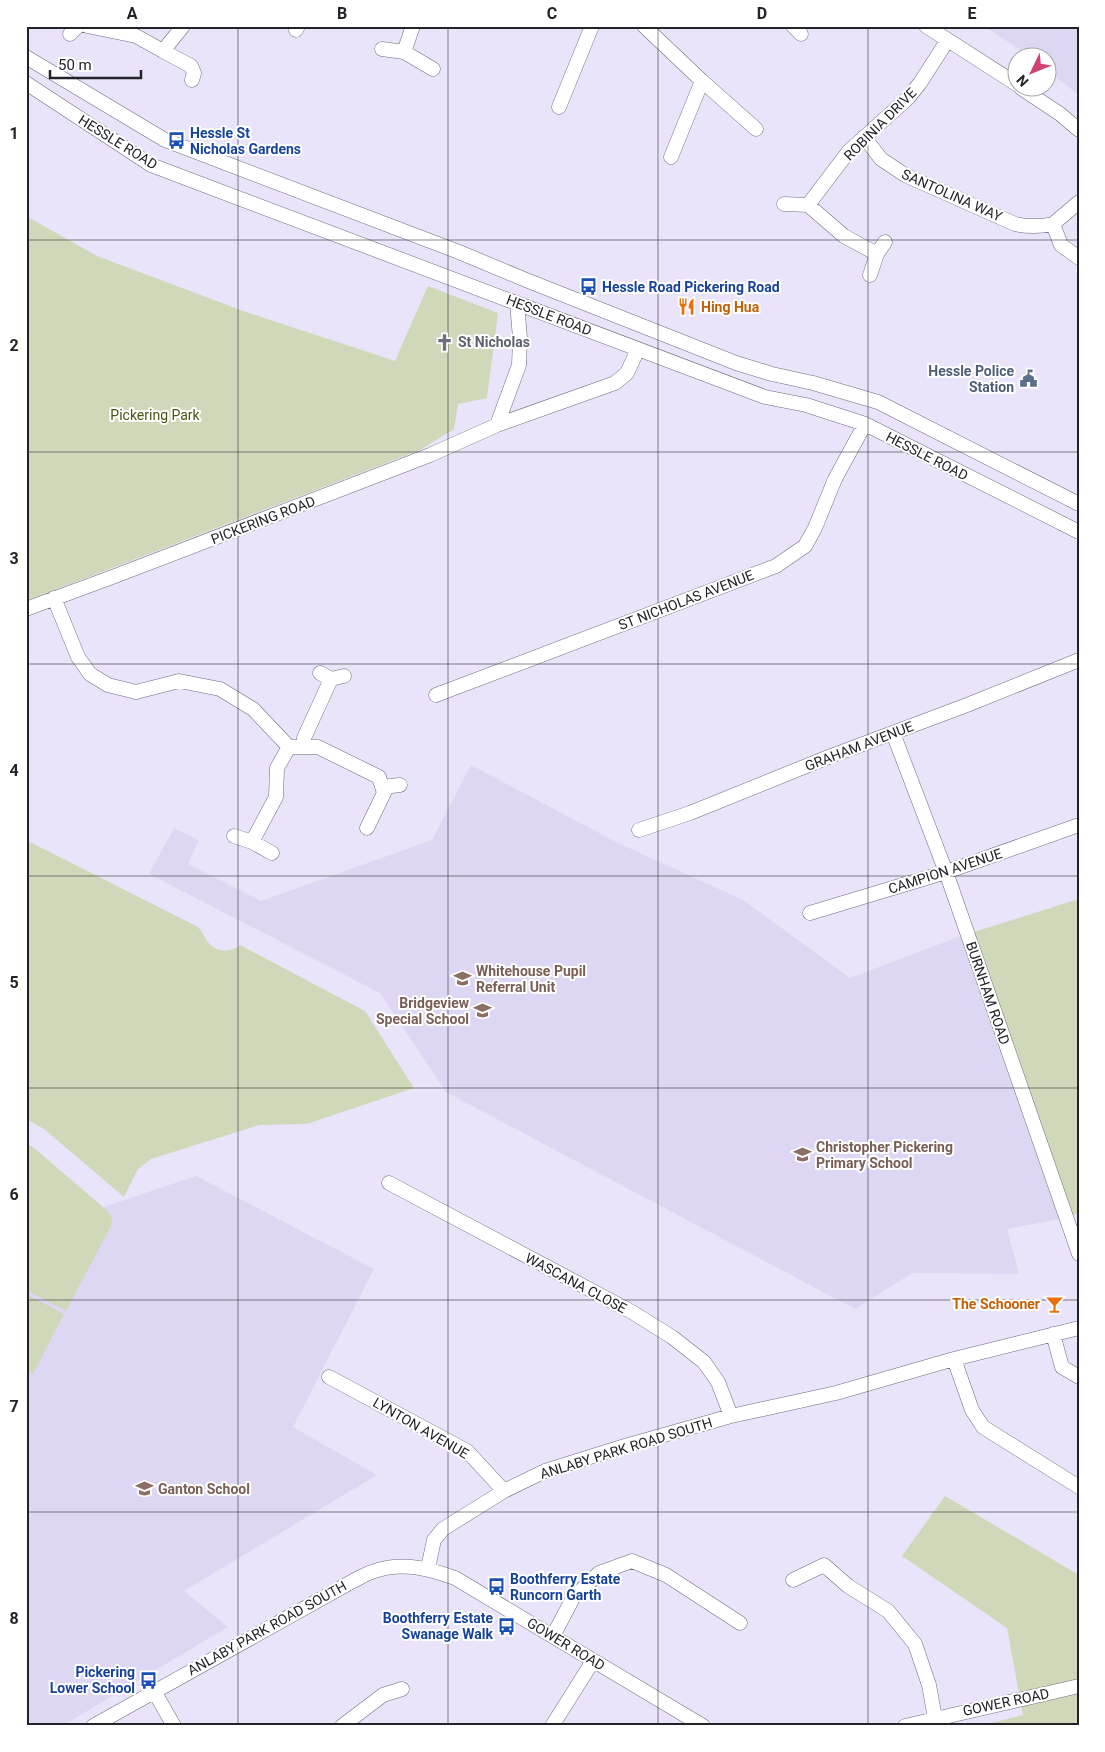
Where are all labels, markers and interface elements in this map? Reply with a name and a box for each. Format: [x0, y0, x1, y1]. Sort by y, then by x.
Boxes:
text: A [127, 4, 138, 23]
text: B [337, 4, 347, 23]
text: C [547, 4, 557, 23]
text: D [757, 4, 767, 23]
text: E [968, 4, 977, 23]
scale bar [50, 48, 141, 80]
north arrow [1008, 48, 1058, 98]
text: 50 m [58, 56, 92, 74]
text: N [1013, 72, 1032, 90]
street label: ROBINIA DRIVE [840, 84, 920, 164]
street label: HESSLE ROAD [76, 111, 160, 173]
text: 1 [9, 124, 19, 143]
place label: Hessle St Nicholas Gardens [190, 125, 301, 157]
bus stop icon: Hessle St Nicholas Gardens [166, 131, 186, 151]
street label: SANTOLINA WAY [899, 166, 1005, 225]
bus stop icon: Hessle Road Pickering Road [578, 277, 598, 297]
place label: Hessle Road Pickering Road [602, 279, 780, 295]
street label: HESSLE ROAD [504, 291, 594, 339]
restaurant icon: Hing Hua [677, 297, 697, 317]
place label: Hing Hua [701, 299, 760, 315]
church icon: St Nicholas [434, 332, 454, 352]
place label: St Nicholas [458, 334, 530, 350]
text: 2 [9, 336, 19, 355]
place label: Hessle Police Station [928, 363, 1014, 395]
public building icon: Hessle Police Station [1018, 369, 1038, 389]
park label: Pickering Park [110, 407, 201, 423]
street label: HESSLE ROAD [883, 428, 971, 484]
street label: PICKERING ROAD [209, 493, 317, 547]
text: 3 [9, 549, 19, 568]
street label: ST NICHOLAS AVENUE [616, 567, 756, 633]
street label: GRAHAM AVENUE [803, 718, 915, 774]
text: 4 [9, 761, 19, 780]
street label: CAMPION AVENUE [886, 845, 1004, 897]
street label: BURNHAM ROAD [963, 939, 1013, 1047]
place label: Whitehouse Pupil Referral Unit [476, 963, 586, 995]
school or university icon: Whitehouse Pupil Referral Unit [452, 969, 472, 989]
text: 5 [9, 973, 19, 992]
place label: Bridgeview Special School [376, 995, 470, 1027]
school or university icon: Bridgeview Special School [473, 1001, 493, 1021]
place label: Christopher Pickering Primary School [816, 1139, 953, 1171]
school or university icon: Christopher Pickering Primary School [792, 1145, 812, 1165]
text: 6 [9, 1185, 19, 1204]
street label: WASCANA CLOSE [523, 1249, 630, 1317]
bar icon: The Schooner [1044, 1294, 1064, 1314]
place label: The Schooner [952, 1296, 1040, 1312]
street label: LYNTON AVENUE [370, 1394, 472, 1462]
text: 7 [9, 1397, 19, 1416]
street label: ANLABY PARK ROAD SOUTH [538, 1414, 714, 1482]
school or university icon: Ganton School [134, 1479, 154, 1499]
place label: Ganton School [158, 1481, 250, 1497]
place label: Boothferry Estate Runcorn Garth [510, 1571, 621, 1603]
bus stop icon: Boothferry Estate Runcorn Garth [486, 1577, 506, 1597]
street label: ANLABY PARK ROAD SOUTH [185, 1578, 349, 1678]
text: 8 [9, 1609, 19, 1628]
place label: Boothferry Estate Swanage Walk [383, 1610, 494, 1642]
street label: GOWER ROAD [524, 1614, 608, 1674]
bus stop icon: Boothferry Estate Swanage Walk [497, 1616, 517, 1636]
place label: Pickering Lower School [50, 1664, 135, 1696]
bus stop icon: Pickering Lower School [139, 1670, 159, 1690]
street label: GOWER ROAD [961, 1685, 1051, 1719]

